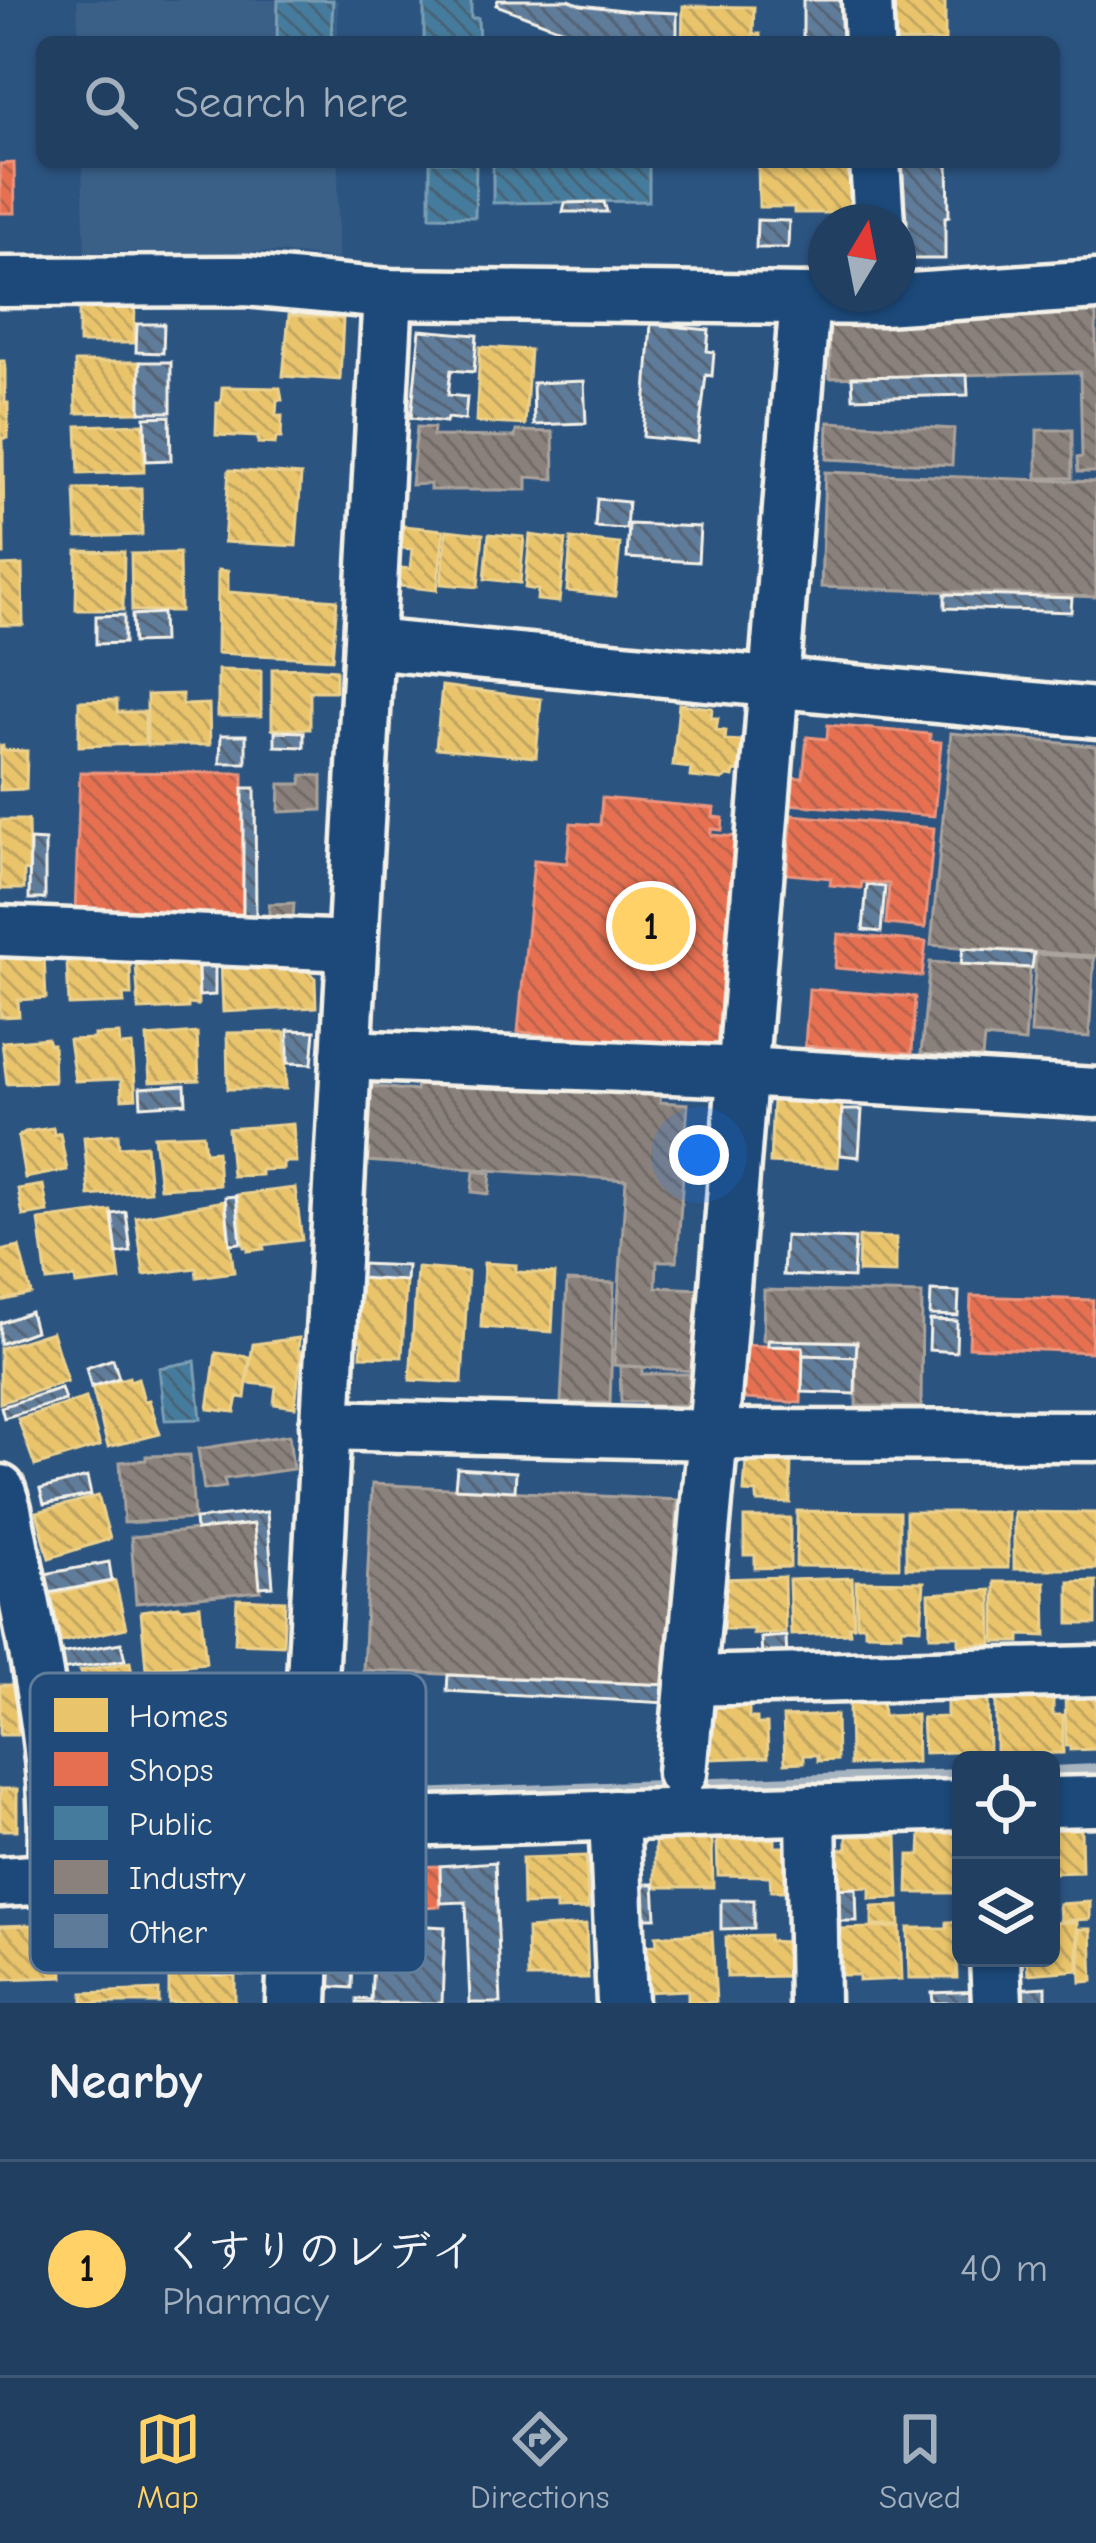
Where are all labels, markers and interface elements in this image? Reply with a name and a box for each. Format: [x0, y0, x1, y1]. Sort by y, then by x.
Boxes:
search box [36, 36, 1060, 168]
icon: search [78, 69, 144, 135]
text: Search here [174, 76, 408, 128]
north arrow [808, 204, 916, 312]
pin: 1 [612, 881, 690, 971]
your location [669, 1125, 729, 1185]
legend [30, 1673, 426, 1973]
text: Homes [129, 1697, 228, 1735]
text: Shops [129, 1751, 213, 1789]
map controls [952, 1751, 1060, 1967]
button: locate [952, 1751, 1060, 1859]
text: Public [129, 1805, 213, 1843]
text: Industry [129, 1859, 246, 1897]
button: layers [952, 1859, 1060, 1967]
text: Other [129, 1913, 207, 1951]
text: Nearby [48, 2052, 202, 2111]
text: くすりのレデイ [162, 2225, 476, 2277]
text: 1 [79, 2246, 95, 2291]
text: 40 m [960, 2246, 1048, 2291]
text: Pharmacy [162, 2279, 329, 2324]
tab: Map [135, 2406, 201, 2516]
tab: Directions [470, 2406, 610, 2516]
tab: Saved [879, 2406, 961, 2516]

